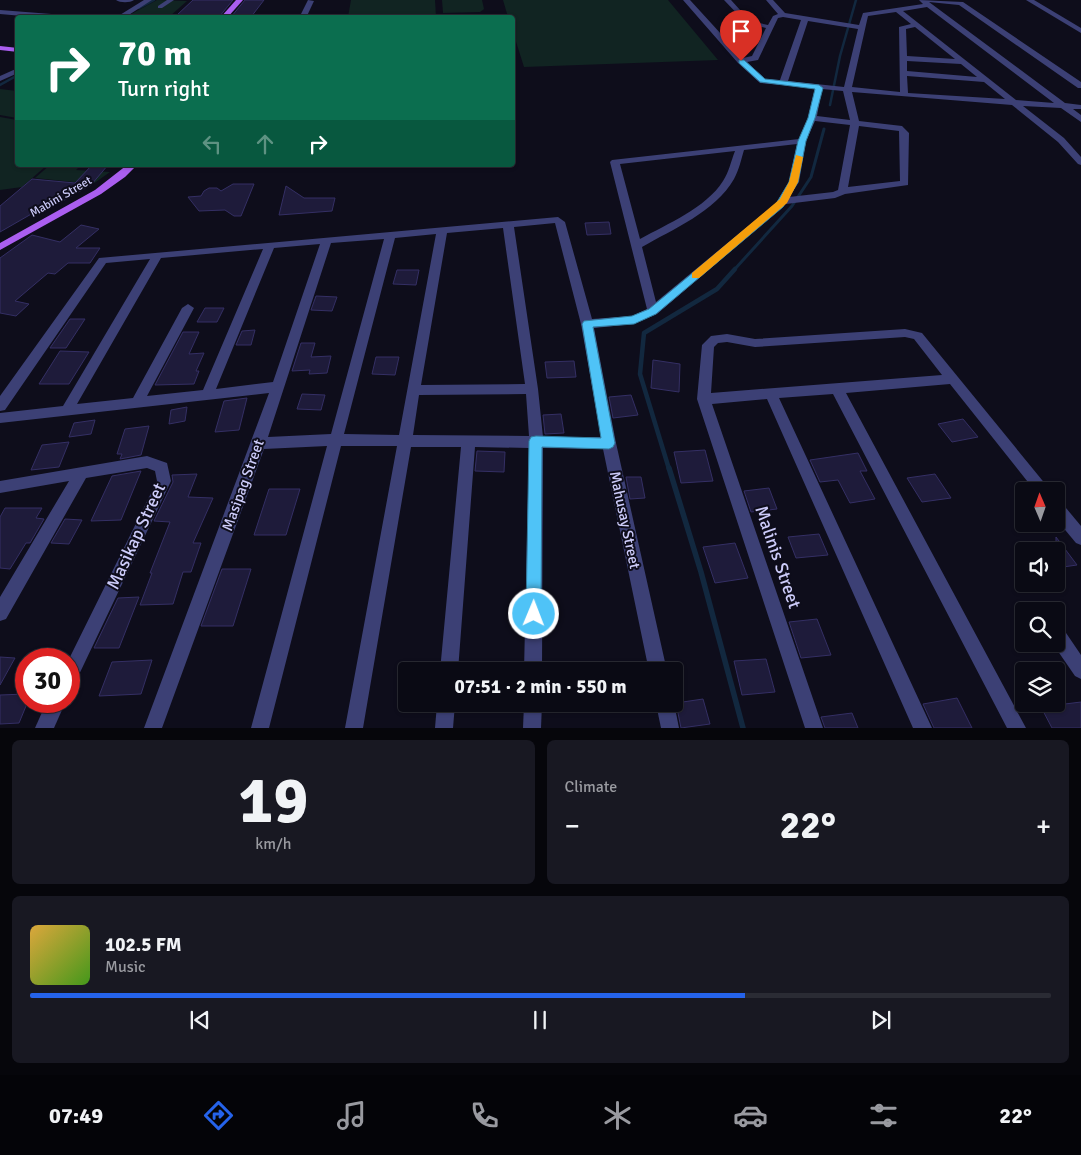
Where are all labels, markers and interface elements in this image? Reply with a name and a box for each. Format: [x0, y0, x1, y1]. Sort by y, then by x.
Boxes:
pin [720, 10, 762, 61]
icon: arrive [727, 17, 755, 45]
text: 70 m [118, 32, 192, 75]
icon: right [35, 35, 100, 100]
text: Turn right [118, 75, 210, 102]
icon: left [198, 130, 226, 158]
icon: ahead [251, 130, 279, 158]
icon: right [304, 130, 332, 158]
street label: Mabini Street [27, 173, 95, 221]
street label: Masipag Street [218, 437, 268, 533]
street label: Mahusay Street [606, 469, 644, 571]
street label: Masikap Street [102, 479, 170, 593]
north arrow [1015, 482, 1065, 532]
map controls [1015, 482, 1065, 712]
street label: Malinis Street [750, 503, 806, 611]
button: sound [1015, 542, 1065, 592]
position arrow [507, 587, 559, 639]
button: search [1015, 602, 1065, 652]
speed limit sign: 30 [15, 648, 80, 713]
button: layers [1015, 662, 1065, 712]
text: 07:51 · 2 min · 550 m [454, 675, 627, 699]
text: 19 [238, 761, 308, 841]
text: Climate [565, 777, 617, 797]
text: 22° [780, 802, 836, 849]
text: − [565, 809, 580, 843]
text: + [1036, 809, 1051, 843]
text: km/h [255, 834, 291, 854]
text: 102.5 FM [105, 933, 182, 957]
text: Music [105, 957, 146, 977]
icon: previous [186, 1006, 214, 1034]
icon: pause [526, 1006, 554, 1034]
icon: next [867, 1006, 895, 1034]
icon: directions [201, 1098, 236, 1133]
icon: music [334, 1098, 369, 1133]
icon: phone [467, 1098, 502, 1133]
icon: climate [600, 1098, 635, 1133]
icon: car [733, 1098, 768, 1133]
icon: filters [866, 1098, 901, 1133]
text: 07:49 [49, 1102, 103, 1129]
text: 22° [999, 1102, 1032, 1129]

